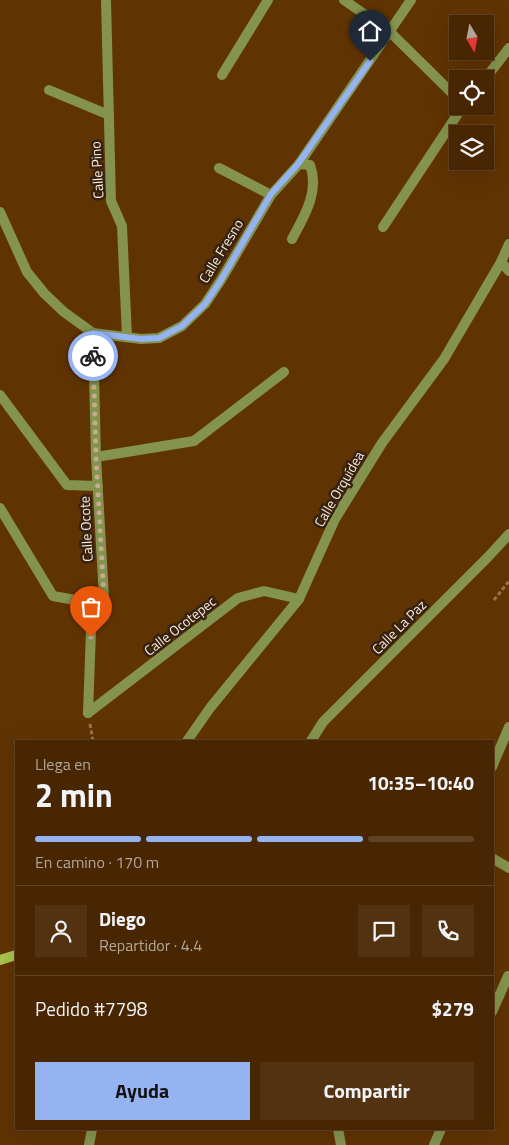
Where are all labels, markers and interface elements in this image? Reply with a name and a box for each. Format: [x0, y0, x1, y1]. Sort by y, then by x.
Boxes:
pin [349, 10, 391, 61]
north arrow [449, 15, 494, 60]
map controls [449, 15, 494, 170]
icon: home [356, 17, 384, 45]
button: locate [449, 70, 494, 115]
button: layers [449, 125, 494, 170]
street label: Calle Pino [85, 141, 108, 199]
street label: Calle Fresno [193, 215, 248, 287]
courier [68, 331, 118, 381]
icon: bike [79, 342, 107, 370]
street label: Calle Orquídea [308, 447, 369, 531]
street label: Calle Ocote [73, 496, 98, 562]
pin [70, 586, 112, 637]
street label: Calle Ocotepec [139, 591, 220, 660]
icon: bag [77, 593, 105, 621]
street label: Calle La Paz [367, 595, 431, 659]
text: Llega en [35, 752, 91, 776]
text: 10:35–10:40 [367, 768, 474, 797]
text: 2 min [35, 771, 113, 819]
text: En camino · 170 m [35, 850, 159, 874]
text: Diego [99, 904, 146, 933]
button: person [35, 905, 87, 957]
button: chat [358, 905, 410, 957]
button: phone [422, 905, 474, 957]
text: Repartidor · 4.4 [99, 933, 202, 957]
text: Pedido #7798 [35, 994, 147, 1023]
text: $279 [431, 994, 474, 1023]
button: Ayuda [35, 1062, 250, 1120]
button: Compartir [260, 1062, 474, 1120]

